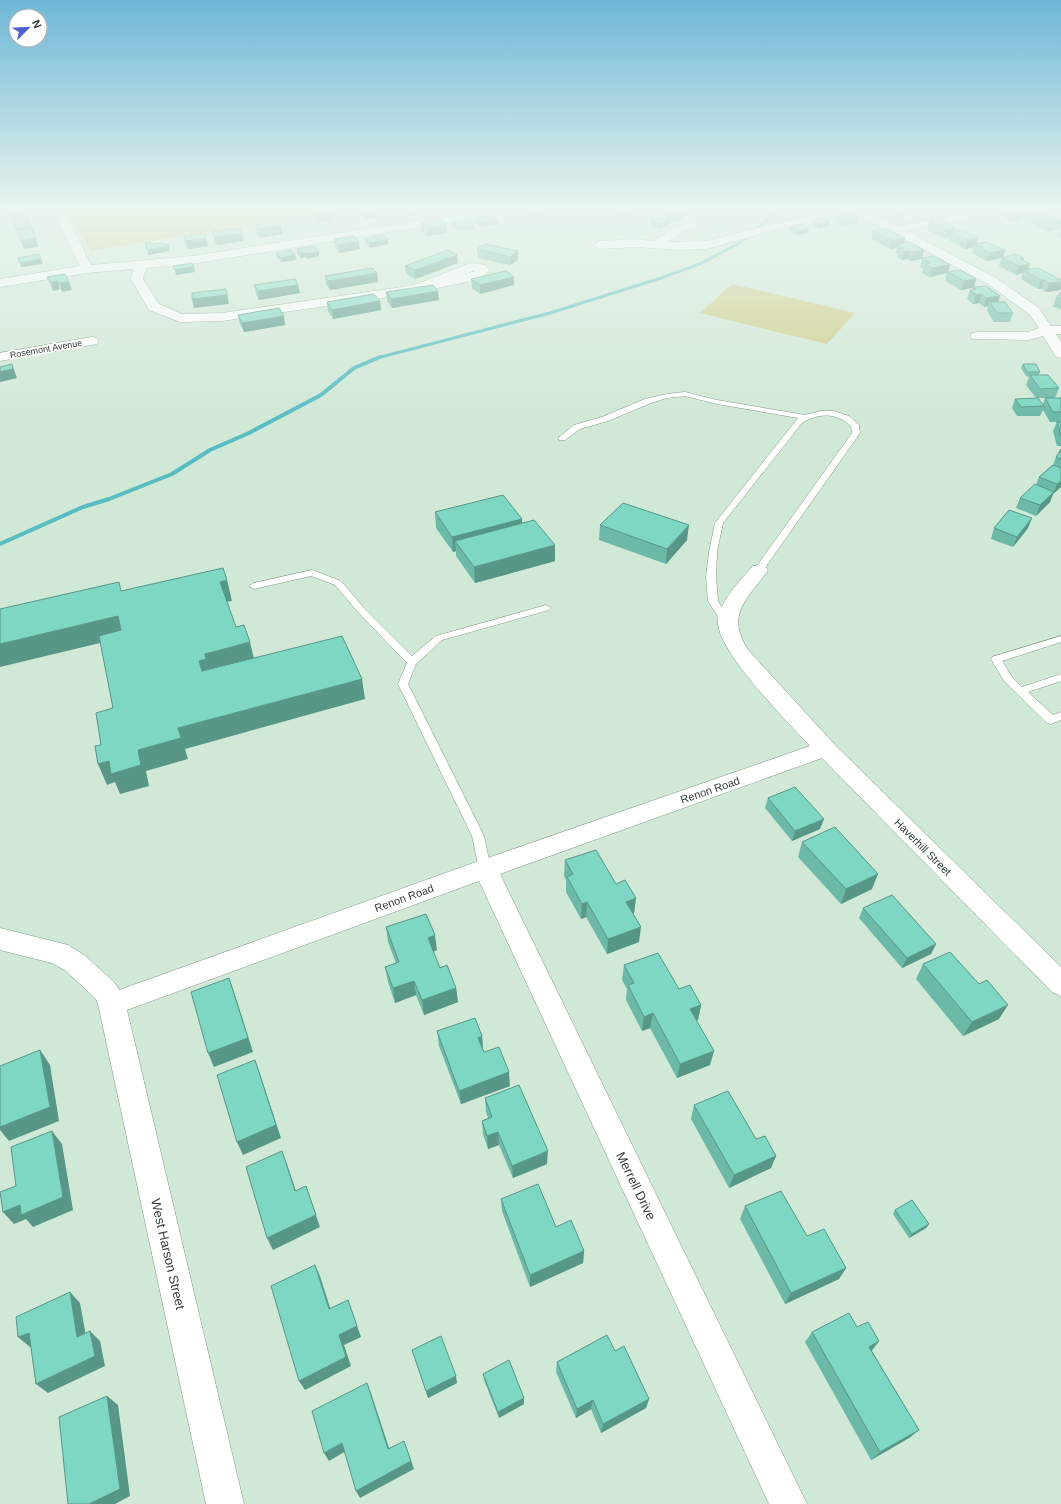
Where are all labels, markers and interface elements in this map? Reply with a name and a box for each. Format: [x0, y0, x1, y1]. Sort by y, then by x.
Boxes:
north arrow [8, 8, 48, 48]
text: N [30, 18, 44, 30]
street label: Rosemont Avenue [9, 338, 83, 360]
street label: Renon Road [679, 774, 741, 806]
street label: Haverhill Street [892, 816, 954, 878]
street label: Renon Road [373, 882, 435, 914]
street label: Merrell Drive [613, 1150, 659, 1222]
street label: West Harson Street [148, 1197, 188, 1311]

